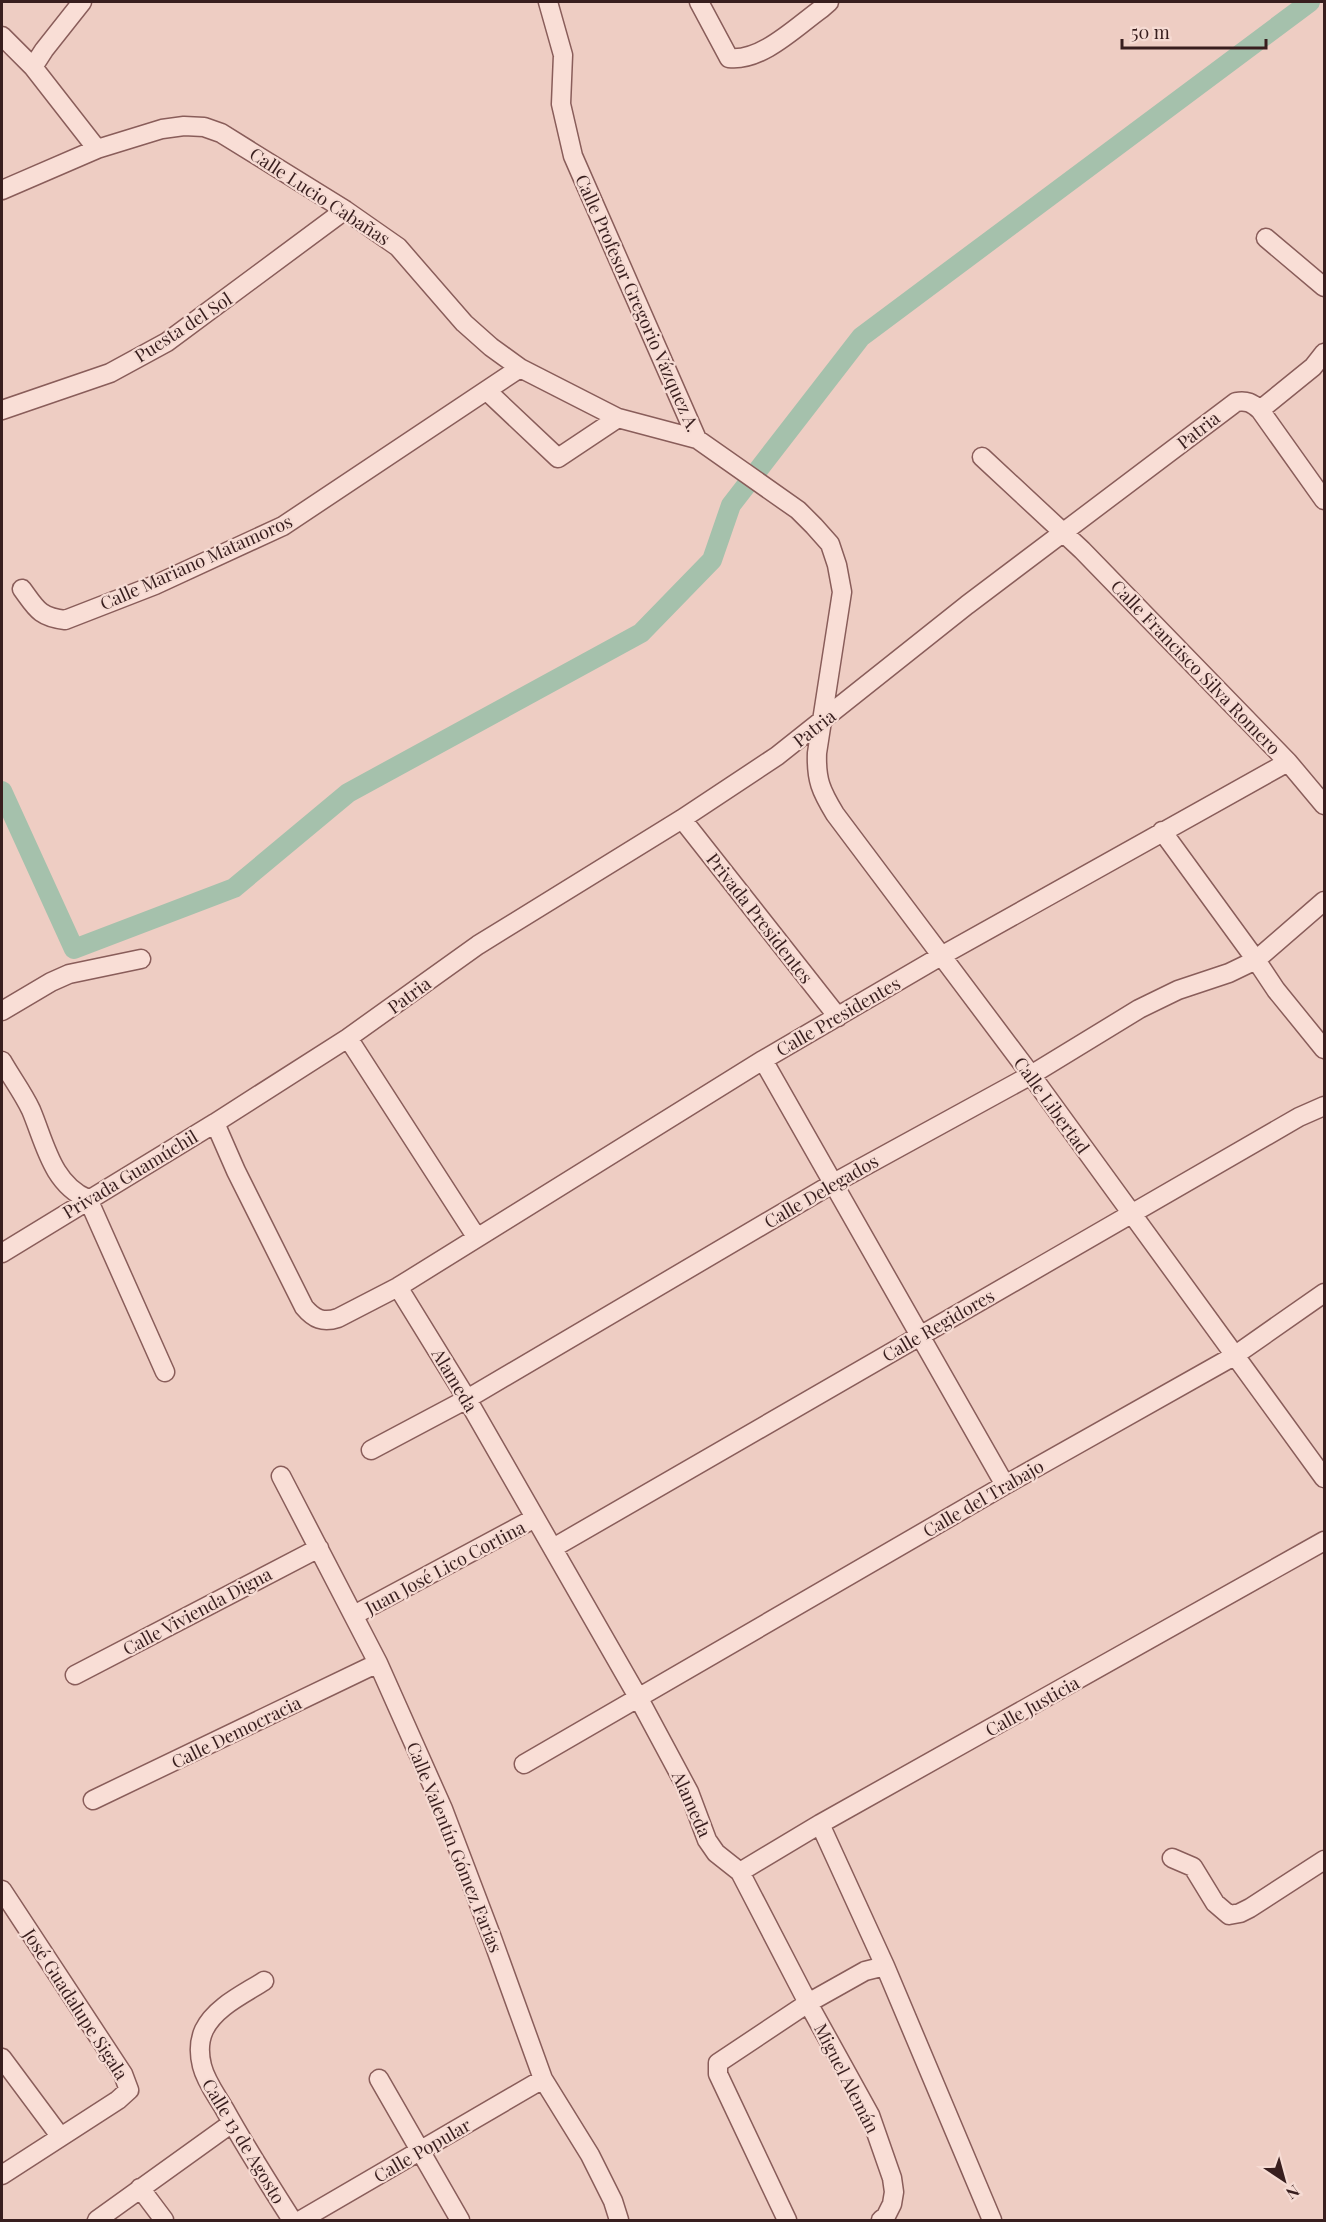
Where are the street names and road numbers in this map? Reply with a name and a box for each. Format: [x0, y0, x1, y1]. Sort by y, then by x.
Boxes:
street label: Calle Lucio Cabañas [245, 142, 395, 250]
street label: Calle Profesor Gregorio Vázquez A. [570, 171, 706, 435]
street label: Puesta del Sol [130, 287, 236, 367]
street label: Patria [1172, 406, 1224, 454]
street label: Calle Mariano Matamoros [96, 509, 296, 615]
street label: Calle Francisco Silva Romero [1106, 574, 1286, 760]
street label: Patria [788, 704, 840, 752]
street label: Privada Presidentes [701, 848, 819, 988]
street label: Patria [383, 971, 435, 1019]
street label: Calle Presidentes [772, 971, 904, 1061]
street label: Calle Libertad [1009, 1052, 1096, 1159]
street label: Privada Guamúchil [58, 1124, 202, 1224]
street label: Calle Delegados [760, 1149, 882, 1233]
street label: Calle Regidores [878, 1283, 998, 1367]
street label: Alameda [426, 1343, 483, 1416]
street label: Calle del Trabajo [918, 1454, 1048, 1542]
street label: Juan José Lico Cortina [360, 1515, 529, 1620]
street label: Calle Vivienda Digna [118, 1561, 276, 1660]
street label: Calle Justicia [981, 1670, 1083, 1742]
street label: Calle Democracia [167, 1690, 305, 1774]
street label: Calle Valentín Gómez Farías [402, 1738, 508, 1956]
street label: Alameda [666, 1766, 717, 1841]
street label: José Guadalupe Sigala [18, 1923, 134, 2084]
street label: Miguel Alemán [809, 2019, 885, 2137]
street label: Calle 13 de Agosto [197, 2074, 291, 2208]
street label: Calle Popular [369, 2113, 475, 2187]

